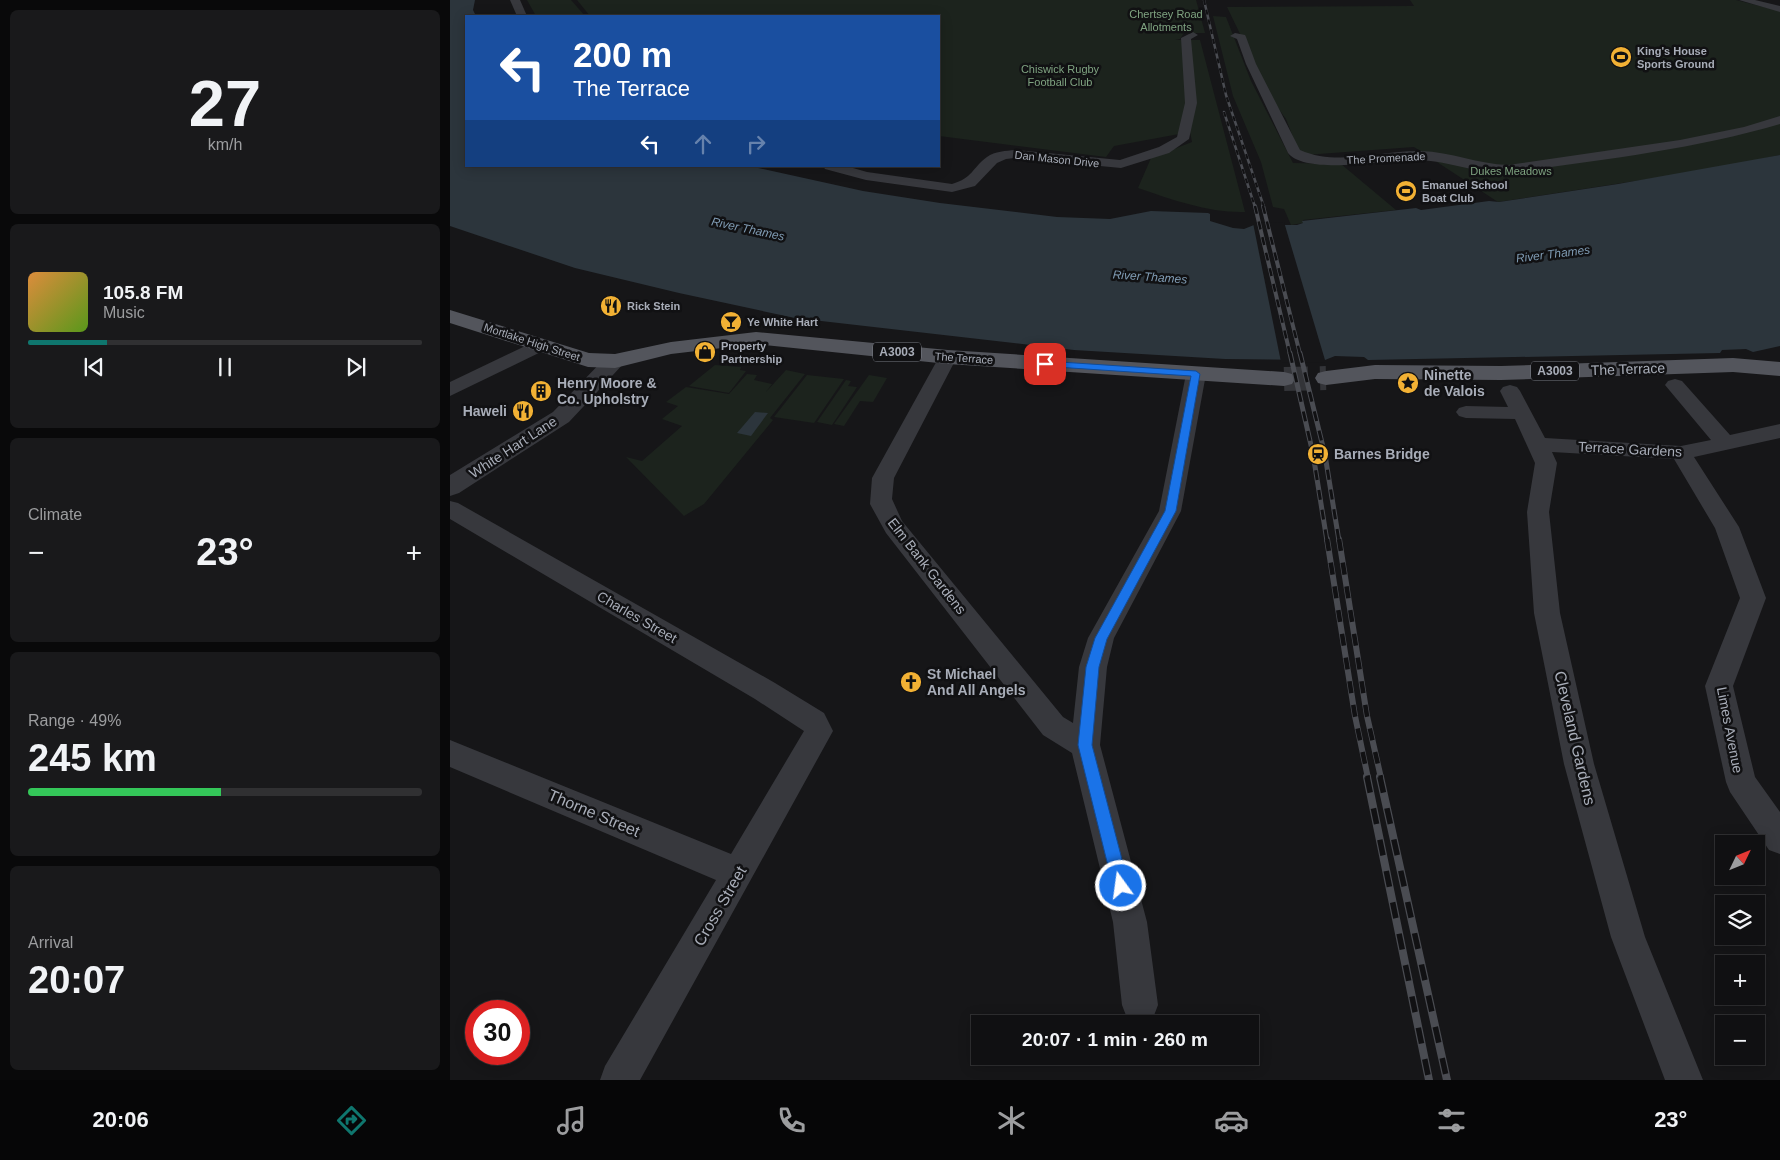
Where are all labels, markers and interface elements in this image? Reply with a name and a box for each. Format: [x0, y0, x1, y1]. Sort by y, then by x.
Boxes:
park label: Chertsey Road Allotments [1129, 8, 1203, 33]
icon: left [490, 35, 555, 100]
text: 200 m [573, 35, 672, 74]
sports icon: King's House Sports Ground [1609, 45, 1633, 69]
place label: King's House Sports Ground [1637, 45, 1715, 70]
park label: Chiswick Rugby Football Club [1021, 63, 1100, 88]
text: 27 [189, 67, 261, 140]
text: The Terrace [573, 76, 690, 101]
icon: left [636, 130, 664, 158]
icon: ahead [689, 130, 717, 158]
icon: right [742, 130, 770, 158]
text: km/h [208, 136, 242, 153]
street label: Dan Mason Drive [1014, 149, 1100, 169]
street label: The Promenade [1346, 150, 1426, 166]
park label: Dukes Meadows [1470, 165, 1552, 177]
sports icon: Emanuel School Boat Club [1394, 179, 1418, 203]
place label: Emanuel School Boat Club [1422, 179, 1508, 204]
water label: River Thames [710, 214, 786, 244]
water label: River Thames [1515, 243, 1591, 265]
water label: River Thames [1112, 267, 1188, 287]
text: 105.8 FM [103, 282, 183, 303]
restaurant icon: Rick Stein [599, 294, 623, 318]
place label: Rick Stein [627, 300, 680, 312]
text: Music [103, 304, 145, 321]
bar icon: Ye White Hart [719, 310, 743, 334]
place label: Ye White Hart [747, 316, 818, 328]
street label: Mortlake High Street [482, 321, 582, 363]
shop icon: Property Partnership [693, 340, 717, 364]
place label: Property Partnership [721, 340, 782, 365]
road number: A3003 [873, 342, 921, 362]
pin [1024, 343, 1066, 385]
street label: The Terrace [934, 350, 994, 366]
icon: arrive [1031, 350, 1059, 378]
icon: previous [80, 353, 108, 381]
icon: pause [211, 353, 239, 381]
icon: next [342, 353, 370, 381]
street label: The Terrace [1591, 360, 1666, 378]
road number: A3003 [1531, 362, 1579, 381]
place label: Ninette de Valois [1424, 367, 1485, 399]
place icon: Ninette de Valois [1396, 371, 1420, 395]
place label: Henry Moore & Co. Upholstry [557, 375, 657, 407]
building icon: Henry Moore & Co. Upholstry [529, 379, 553, 403]
restaurant icon: Haweli [511, 399, 535, 423]
place label: Haweli [463, 403, 507, 419]
street label: White Hart Lane [466, 413, 560, 481]
street label: Terrace Gardens [1578, 438, 1682, 460]
station icon: Barnes Bridge [1306, 442, 1330, 466]
place label: Barnes Bridge [1334, 446, 1430, 462]
text: Climate [28, 506, 82, 523]
street label: Elm Bank Gardens [885, 515, 969, 617]
text: 23° [196, 531, 254, 573]
text: − [28, 537, 44, 568]
text: + [406, 537, 422, 568]
street label: Charles Street [594, 588, 680, 646]
place label: St Michael And All Angels [927, 666, 1026, 698]
street label: Cleveland Gardens [1551, 669, 1599, 807]
church icon: St Michael And All Angels [899, 670, 923, 694]
street label: Limes Avenue [1714, 685, 1746, 775]
text: Range · 49% [28, 712, 121, 729]
text: 245 km [28, 737, 157, 779]
street label: Thorne Street [546, 786, 643, 840]
north arrow [1715, 835, 1765, 885]
map controls [1715, 835, 1765, 1065]
position arrow [1094, 859, 1146, 911]
street label: Cross Street [690, 863, 750, 949]
button: layers [1715, 895, 1765, 945]
text: Arrival [28, 934, 73, 951]
button: + [1715, 955, 1765, 1005]
text: 20:07 [28, 959, 125, 1001]
speed limit sign: 30 [465, 1000, 530, 1065]
button: − [1715, 1015, 1765, 1065]
text: 20:07 · 1 min · 260 m [1022, 1029, 1208, 1050]
icon: directions [334, 1103, 369, 1138]
icon: music [554, 1103, 589, 1138]
icon: phone [774, 1103, 809, 1138]
icon: climate [994, 1103, 1029, 1138]
icon: car [1214, 1103, 1249, 1138]
icon: filters [1434, 1103, 1469, 1138]
text: 20:06 [93, 1107, 149, 1132]
text: 23° [1654, 1107, 1687, 1132]

